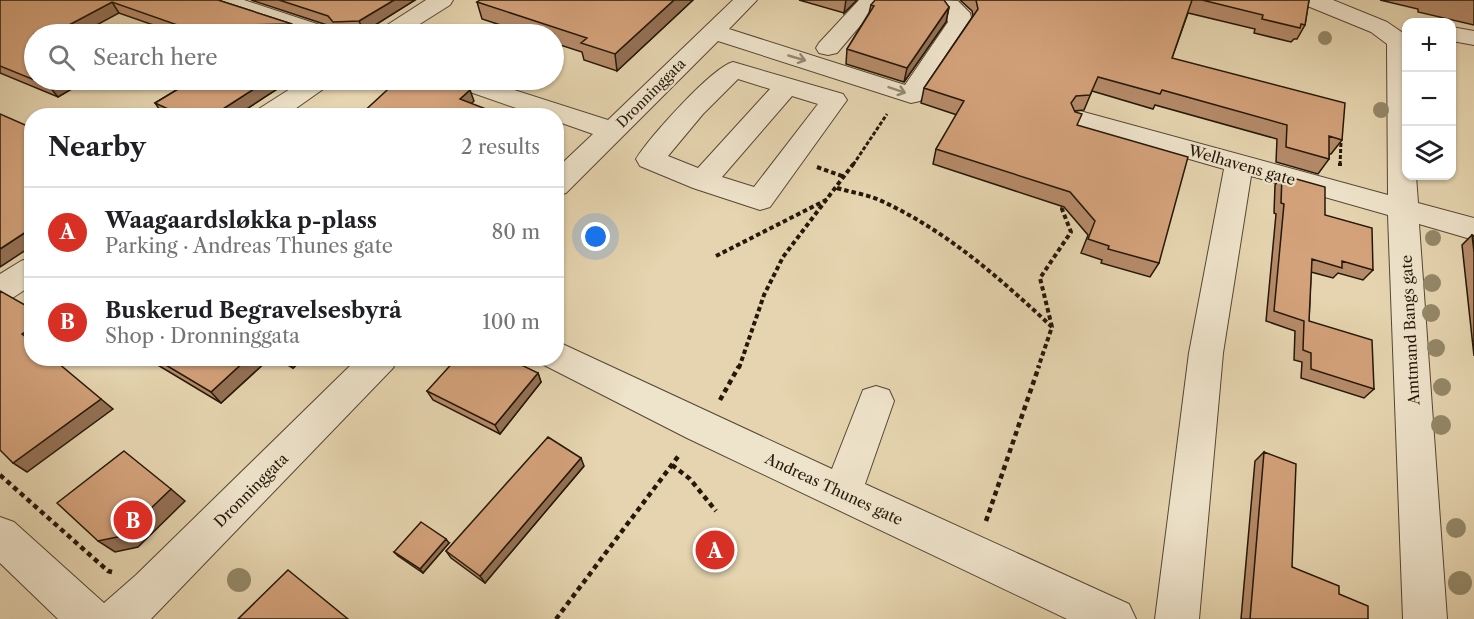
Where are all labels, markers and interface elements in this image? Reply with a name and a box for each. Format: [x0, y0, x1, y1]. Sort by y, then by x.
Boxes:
map controls [1402, 18, 1456, 180]
button: + [1402, 18, 1456, 72]
search box [24, 24, 564, 90]
icon: search [45, 41, 78, 74]
text: Search here [93, 44, 218, 71]
one-way arrow [787, 53, 806, 64]
street label: Dronninggata [613, 54, 690, 131]
button: − [1402, 72, 1456, 126]
one-way arrow [887, 86, 906, 97]
button: layers [1402, 126, 1456, 180]
text: Nearby [48, 131, 146, 163]
text: 2 results [461, 135, 540, 159]
street label: Welhavens gate [1185, 140, 1298, 189]
text: Waagaardsløkka p-plass [105, 207, 377, 234]
text: A [60, 220, 75, 244]
text: 80 m [492, 220, 540, 244]
your location [581, 222, 610, 251]
text: Parking · Andreas Thunes gate [105, 234, 393, 258]
street label: Amtmand Bangs gate [1397, 254, 1423, 407]
text: Buskerud Begravelsesbyrå [105, 297, 402, 324]
text: B [60, 310, 75, 334]
text: 100 m [482, 310, 540, 334]
text: Shop · Dronninggata [105, 324, 300, 348]
street label: Andreas Thunes gate [761, 448, 906, 529]
street label: Dronninggata [210, 449, 292, 531]
pin: B [114, 498, 152, 542]
pin: A [696, 528, 734, 572]

